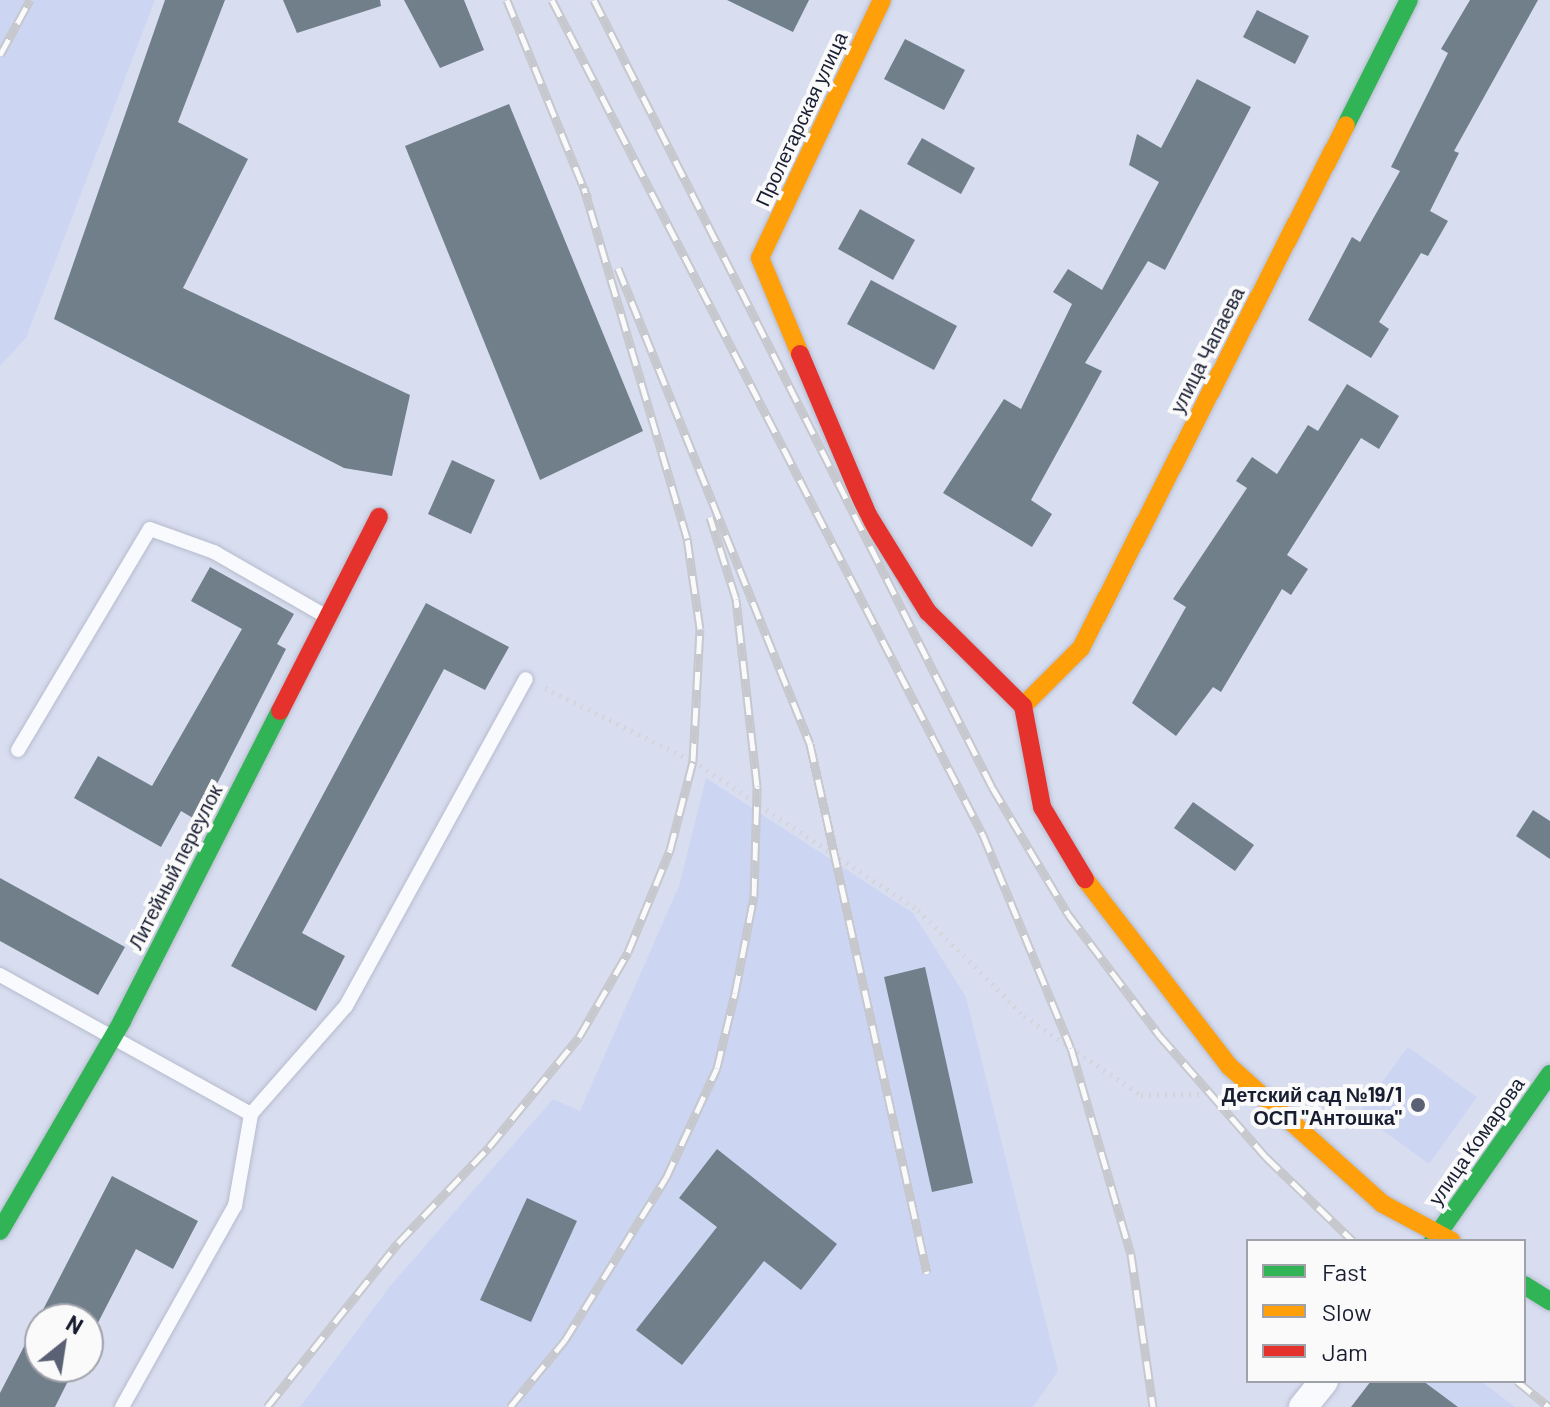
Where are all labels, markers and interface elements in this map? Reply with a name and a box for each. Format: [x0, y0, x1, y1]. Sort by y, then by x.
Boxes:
street label: Пролетарская улица [750, 28, 852, 210]
street label: улица Чапаева [1165, 283, 1249, 417]
street label: Литейный переулок [123, 781, 227, 953]
street label: улица Комарова [1423, 1073, 1529, 1209]
place label: Детский сад №19/1 ОСП "Антошка" [1222, 1082, 1402, 1129]
marker: Детский сад №19/1 ОСП "Антошка" [1409, 1096, 1427, 1114]
legend [1246, 1239, 1526, 1383]
text: Fast [1322, 1257, 1367, 1286]
text: Slow [1322, 1297, 1371, 1326]
north arrow [24, 1303, 104, 1383]
text: N [62, 1309, 88, 1339]
text: Jam [1322, 1337, 1368, 1366]

